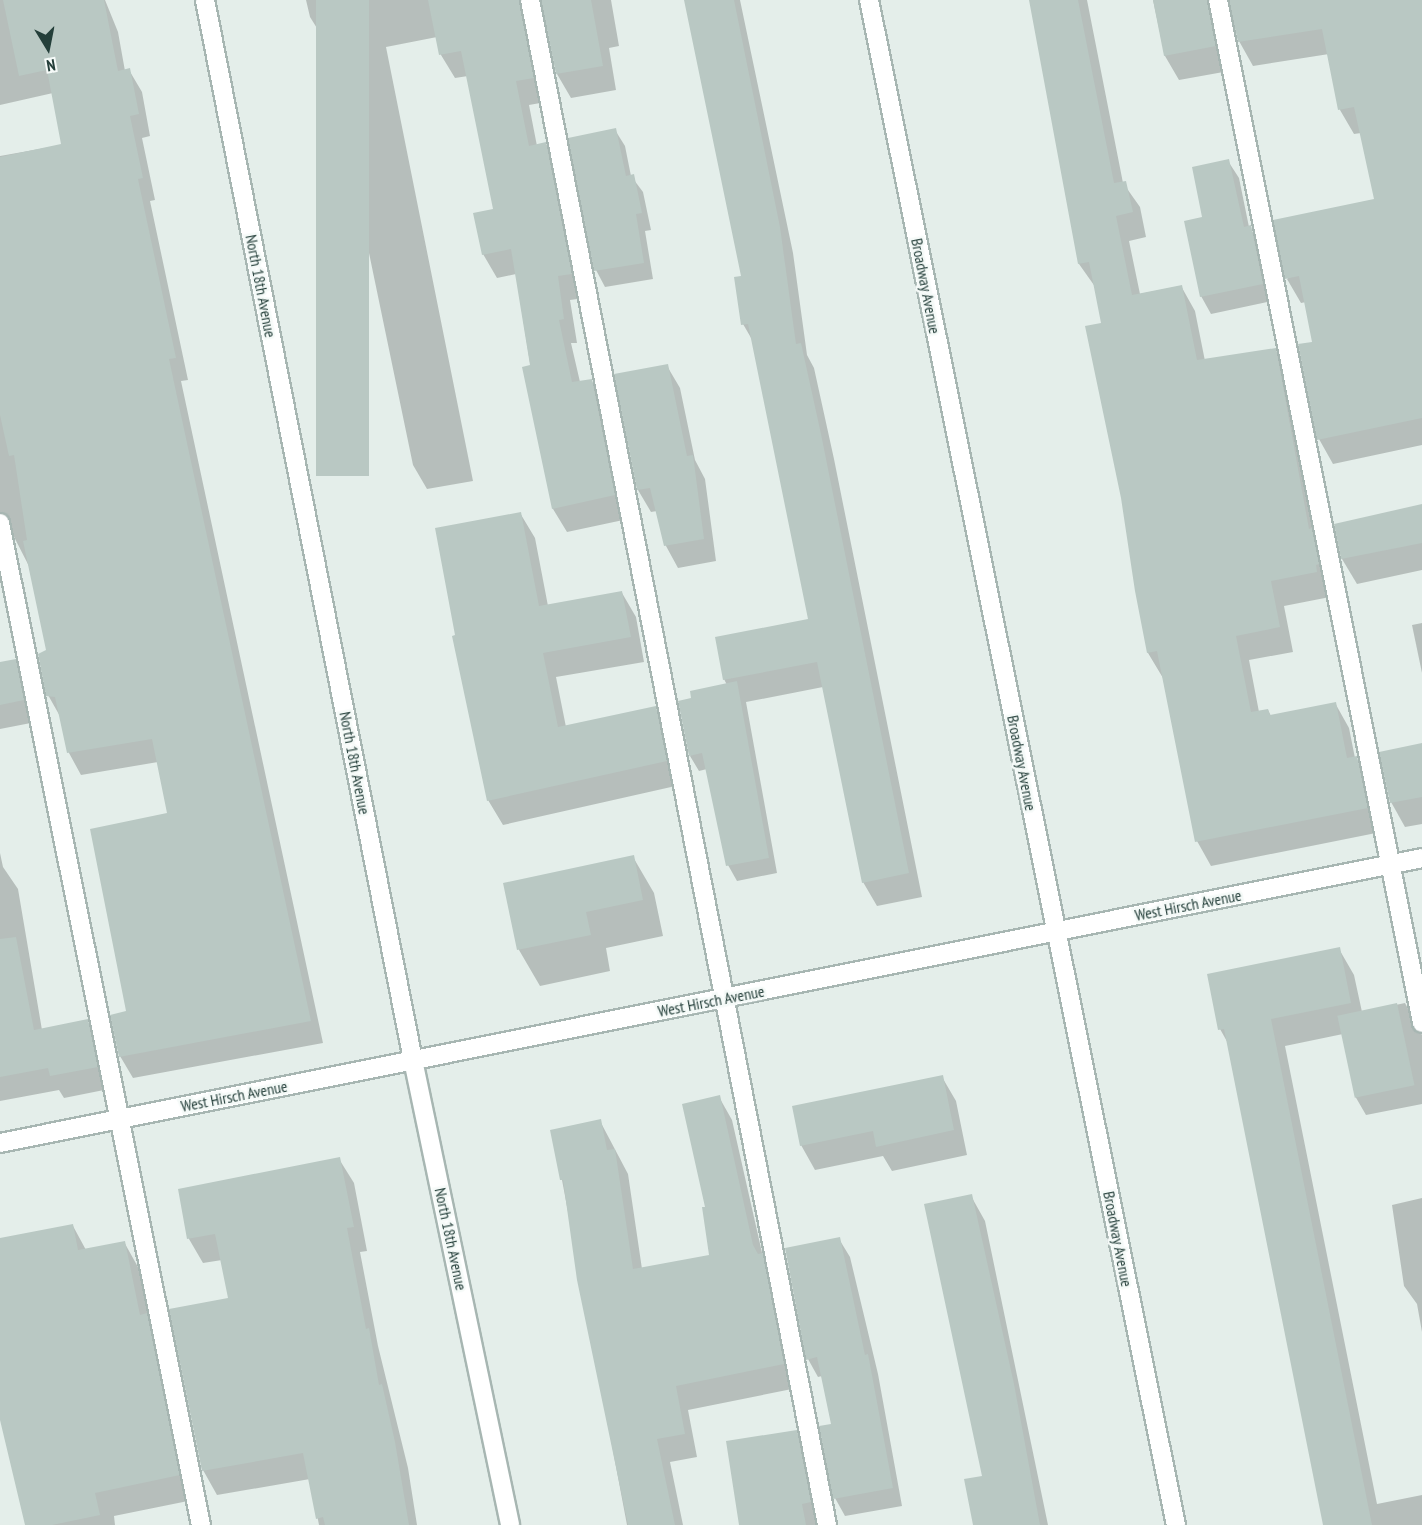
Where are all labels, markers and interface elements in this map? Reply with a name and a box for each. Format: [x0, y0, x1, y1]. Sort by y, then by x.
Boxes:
north arrow [18, 18, 78, 78]
text: N [45, 55, 57, 76]
street label: North 18th Avenue [242, 233, 280, 339]
street label: Broadway Avenue [907, 236, 945, 336]
street label: North 18th Avenue [336, 710, 374, 816]
street label: Broadway Avenue [1003, 713, 1041, 813]
street label: West Hirsch Avenue [1133, 885, 1243, 925]
street label: West Hirsch Avenue [656, 981, 766, 1021]
street label: West Hirsch Avenue [179, 1076, 289, 1116]
street label: North 18th Avenue [431, 1186, 471, 1292]
street label: Broadway Avenue [1099, 1189, 1137, 1289]

